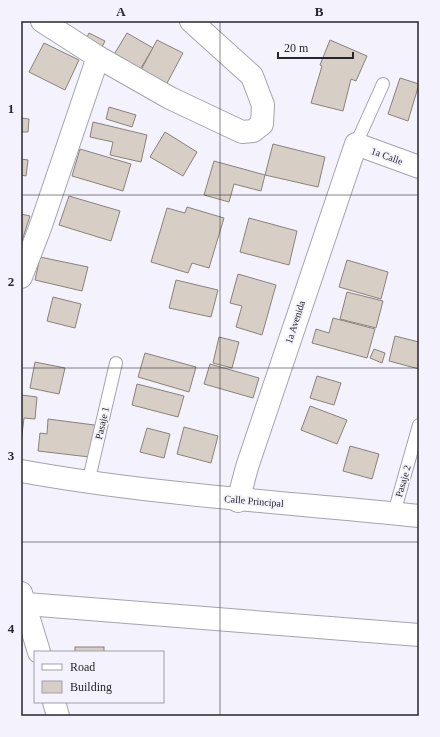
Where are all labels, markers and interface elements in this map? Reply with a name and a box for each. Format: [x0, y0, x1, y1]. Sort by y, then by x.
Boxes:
text: A [116, 4, 126, 19]
text: B [315, 4, 324, 19]
scale bar [278, 34, 353, 60]
text: 20 m [284, 41, 309, 55]
text: 1 [8, 101, 14, 116]
street label: 1a Calle [370, 145, 405, 167]
text: 2 [8, 274, 14, 289]
street label: 1a Avenida [283, 299, 307, 345]
street label: Pasaje 1 [93, 406, 111, 440]
text: 3 [8, 448, 15, 463]
street label: Pasaje 2 [393, 464, 413, 498]
street label: Calle Principal [224, 493, 284, 509]
text: 4 [8, 621, 15, 636]
legend [34, 651, 164, 703]
text: Road [70, 660, 95, 674]
text: Building [70, 680, 112, 694]

